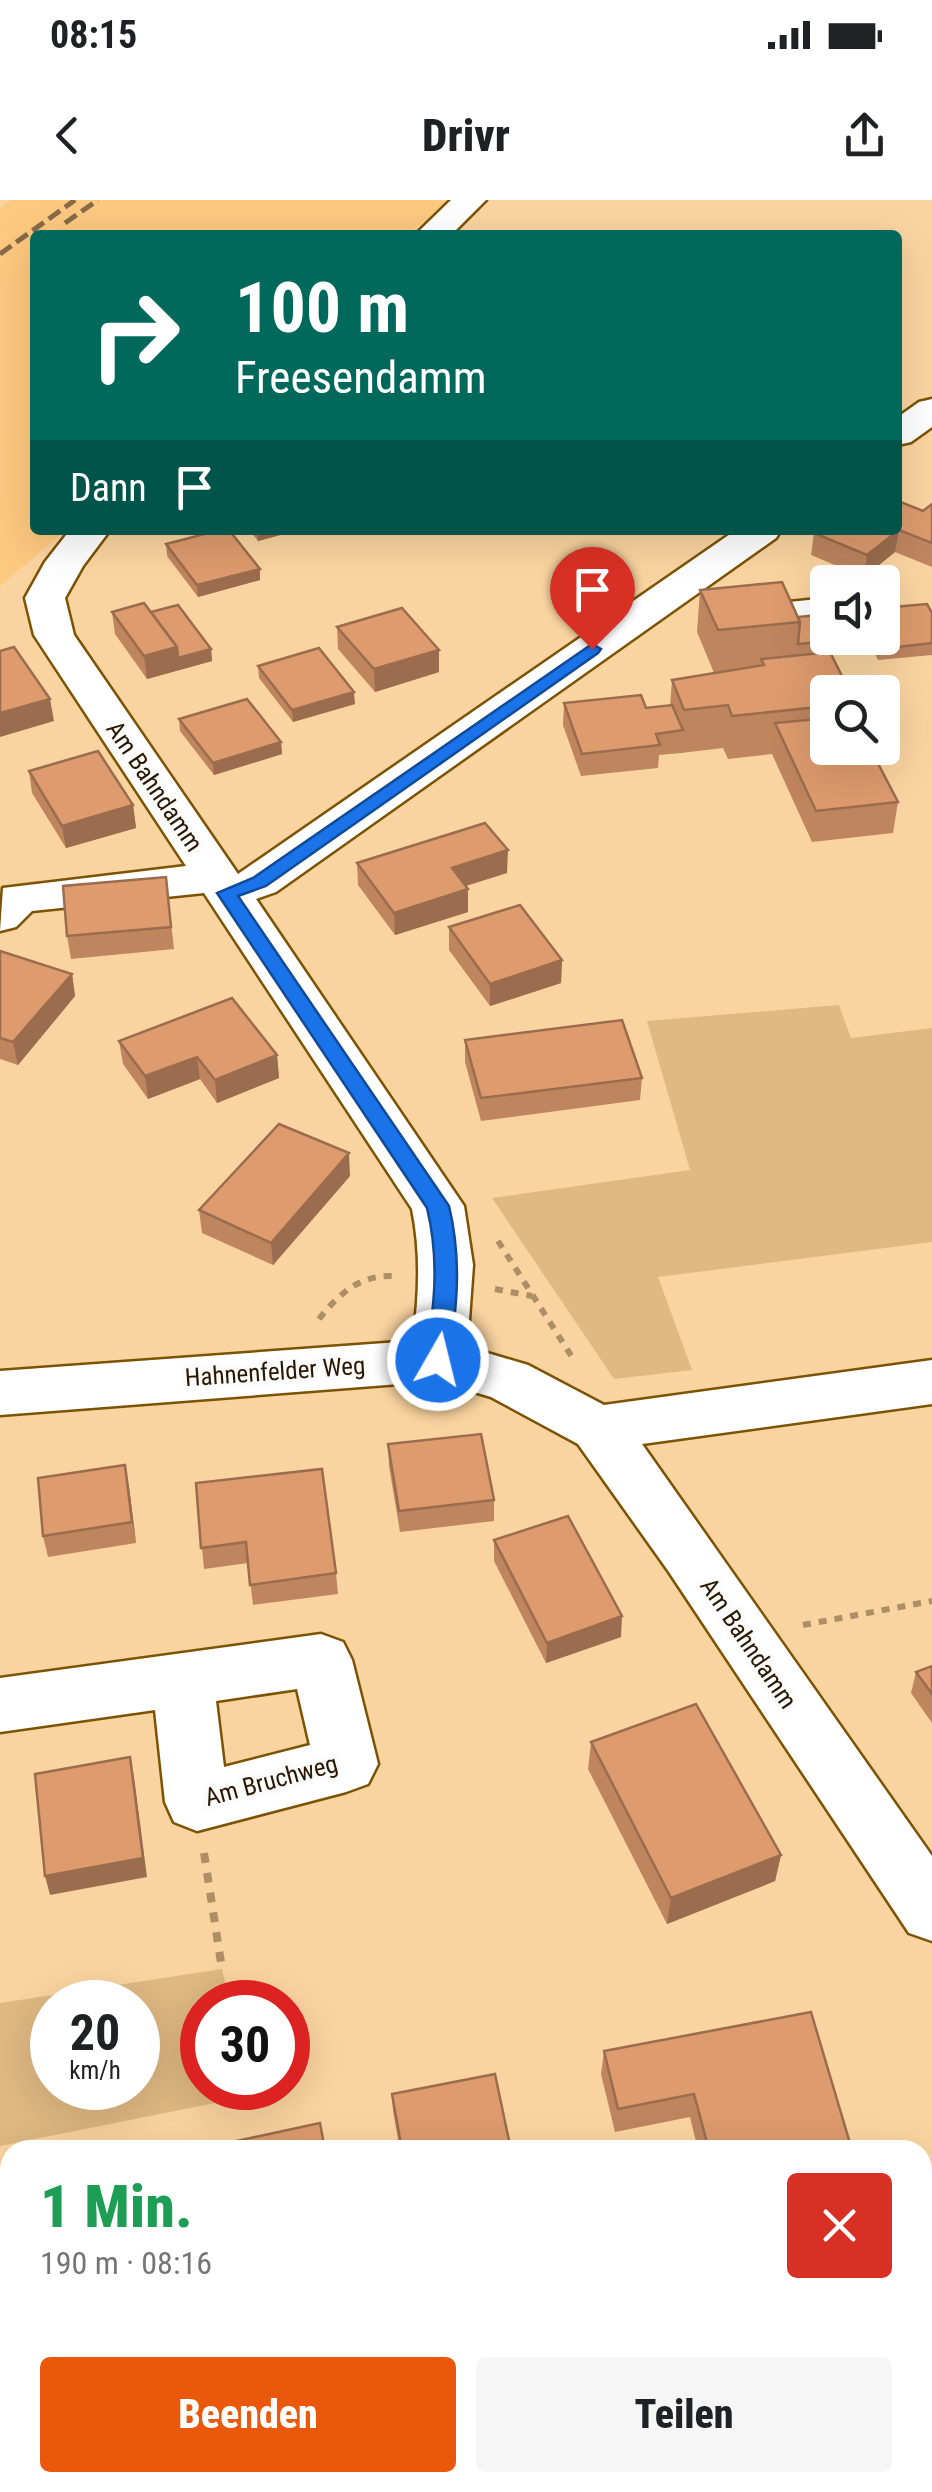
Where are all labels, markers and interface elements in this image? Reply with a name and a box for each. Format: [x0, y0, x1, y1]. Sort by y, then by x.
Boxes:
text: 08:15 [50, 13, 137, 57]
icon: back [40, 108, 95, 163]
icon: share [837, 108, 892, 163]
text: Drivr [422, 109, 510, 162]
text: 100 m [235, 267, 409, 349]
icon: right [70, 270, 200, 400]
text: Freesendamm [235, 351, 487, 404]
icon: arrive [167, 460, 222, 515]
text: Dann [70, 466, 147, 510]
pin [550, 547, 635, 650]
icon: arrive [565, 562, 620, 617]
map controls [810, 565, 900, 765]
button: sound [810, 565, 900, 655]
button: search [810, 675, 900, 765]
street label: Am Bahndamm [100, 716, 209, 857]
position arrow [386, 1308, 490, 1412]
street label: Hahnenfelder Weg [184, 1351, 366, 1392]
street label: Am Bahndamm [694, 1573, 803, 1714]
street label: Am Bruchweg [202, 1749, 341, 1812]
speed limit sign: 30 [180, 1980, 310, 2110]
text: 20 [70, 2004, 120, 2062]
text: km/h [69, 2056, 121, 2085]
text: 1 Min. [40, 2171, 193, 2242]
button: close [787, 2173, 892, 2278]
text: 190 m · 08:16 [40, 2244, 212, 2282]
button: Beenden [40, 2357, 456, 2472]
button: Teilen [476, 2357, 892, 2472]

